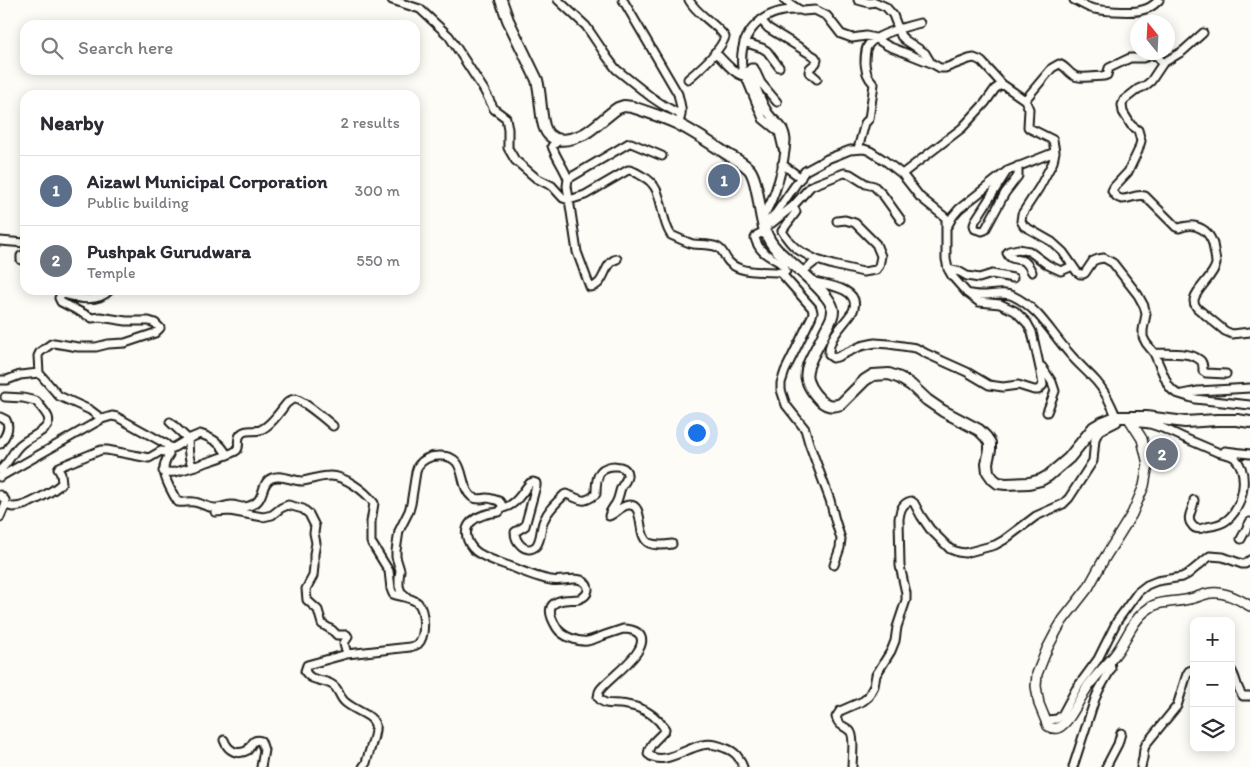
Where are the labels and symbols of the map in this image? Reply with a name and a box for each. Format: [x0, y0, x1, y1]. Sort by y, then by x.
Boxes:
north arrow [1130, 15, 1175, 60]
pin: 1 [708, 161, 740, 199]
your location [684, 420, 710, 446]
pin: 2 [1146, 435, 1178, 473]

